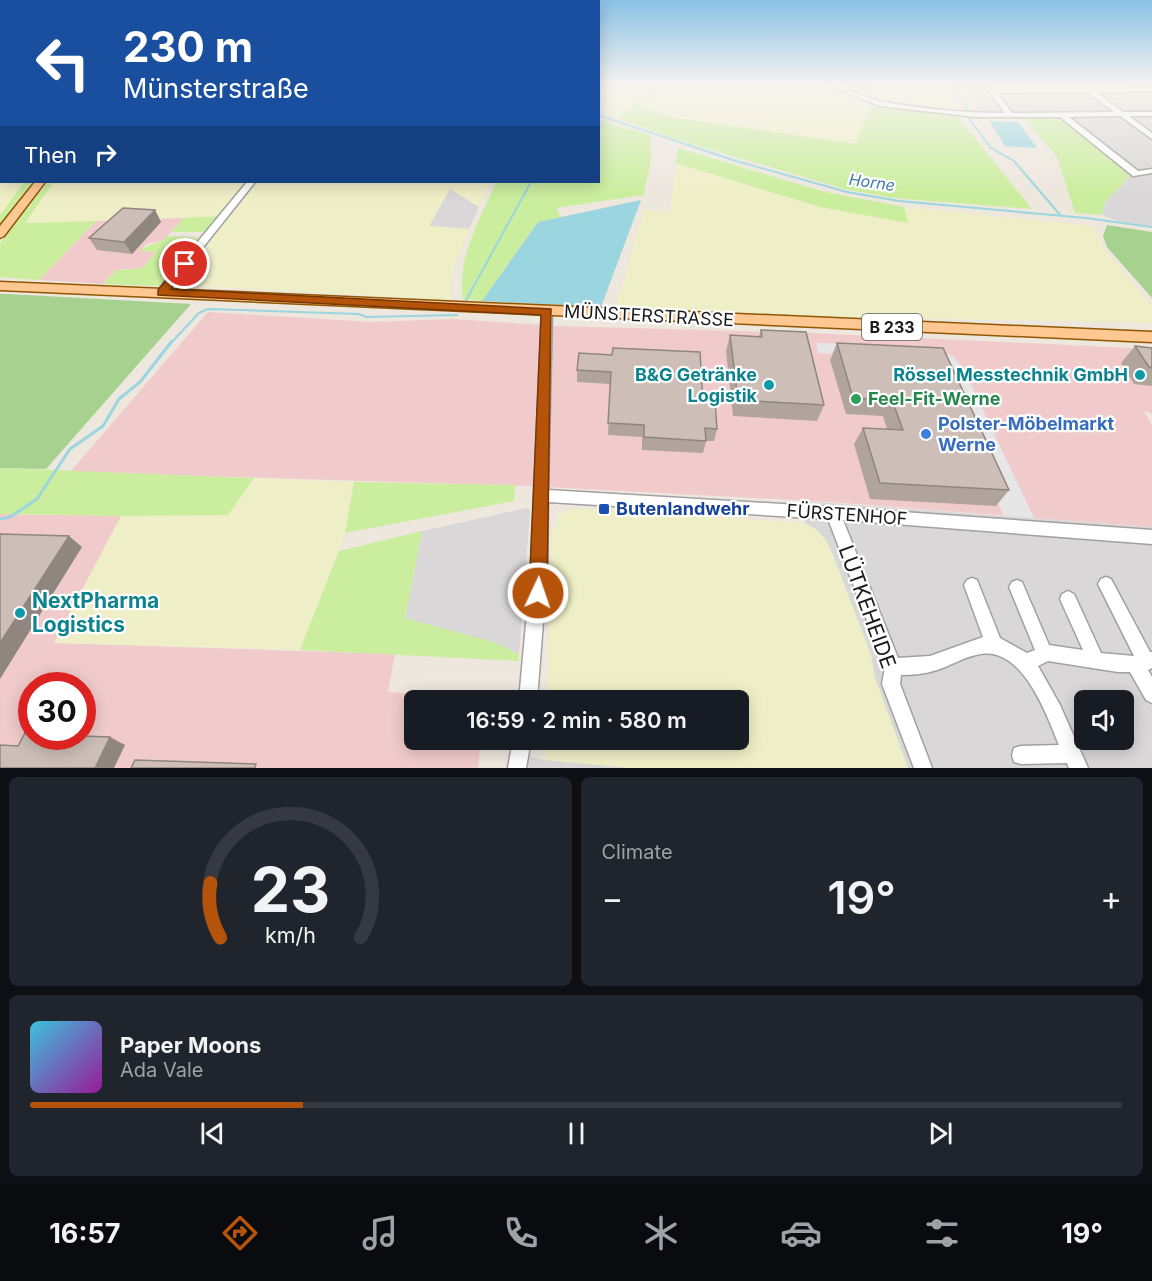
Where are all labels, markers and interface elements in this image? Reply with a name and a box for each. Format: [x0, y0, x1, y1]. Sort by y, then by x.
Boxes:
text: 230 m [123, 21, 253, 72]
icon: left [24, 24, 102, 102]
text: Münsterstraße [123, 72, 309, 105]
icon: right [89, 138, 122, 171]
text: Then [24, 142, 77, 168]
water label: Horne [848, 169, 896, 195]
pin [159, 238, 210, 289]
icon: arrive [168, 247, 201, 280]
street label: MÜNSTERSTRASSE [564, 300, 734, 330]
road number: B 233 [862, 314, 922, 340]
place label: B&G Getränke Logistik [635, 364, 758, 406]
place label: Rössel Messtechnik GmbH [893, 364, 1128, 385]
marker: Rössel Messtechnik GmbH [1133, 368, 1147, 382]
marker: B&G Getränke Logistik [762, 378, 776, 392]
place label: Feel-Fit-Werne [868, 388, 1001, 409]
marker: Feel-Fit-Werne [849, 392, 863, 406]
place label: Polster-Möbelmarkt Werne [938, 413, 1114, 455]
marker: Polster-Möbelmarkt Werne [919, 427, 933, 441]
place label: Butenlandwehr [616, 498, 750, 519]
street label: FÜRSTENHOF [786, 499, 908, 529]
marker: Butenlandwehr [597, 502, 611, 516]
street label: LÜTKEHEIDE [834, 541, 902, 672]
position arrow [506, 561, 570, 625]
place label: NextPharma Logistics [32, 588, 159, 637]
marker: NextPharma Logistics [13, 606, 27, 620]
speed limit sign: 30 [18, 672, 96, 750]
map controls [1074, 690, 1134, 750]
button: sound [1074, 690, 1134, 750]
text: 16:59 · 2 min · 580 m [466, 707, 687, 733]
text: Climate [602, 840, 673, 864]
text: 23 [250, 852, 330, 927]
text: 19° [828, 870, 896, 925]
text: − [602, 878, 623, 918]
text: + [1100, 878, 1122, 918]
text: km/h [265, 923, 316, 949]
text: Paper Moons [120, 1032, 261, 1058]
text: Ada Vale [120, 1058, 203, 1082]
icon: previous [196, 1117, 229, 1150]
icon: pause [560, 1117, 593, 1150]
icon: next [924, 1117, 957, 1150]
icon: directions [219, 1212, 261, 1254]
icon: music [359, 1212, 401, 1254]
icon: phone [500, 1212, 542, 1254]
icon: climate [640, 1212, 682, 1254]
icon: car [780, 1212, 822, 1254]
icon: filters [921, 1212, 963, 1254]
text: 16:57 [49, 1217, 120, 1250]
text: 19° [1061, 1217, 1103, 1250]

